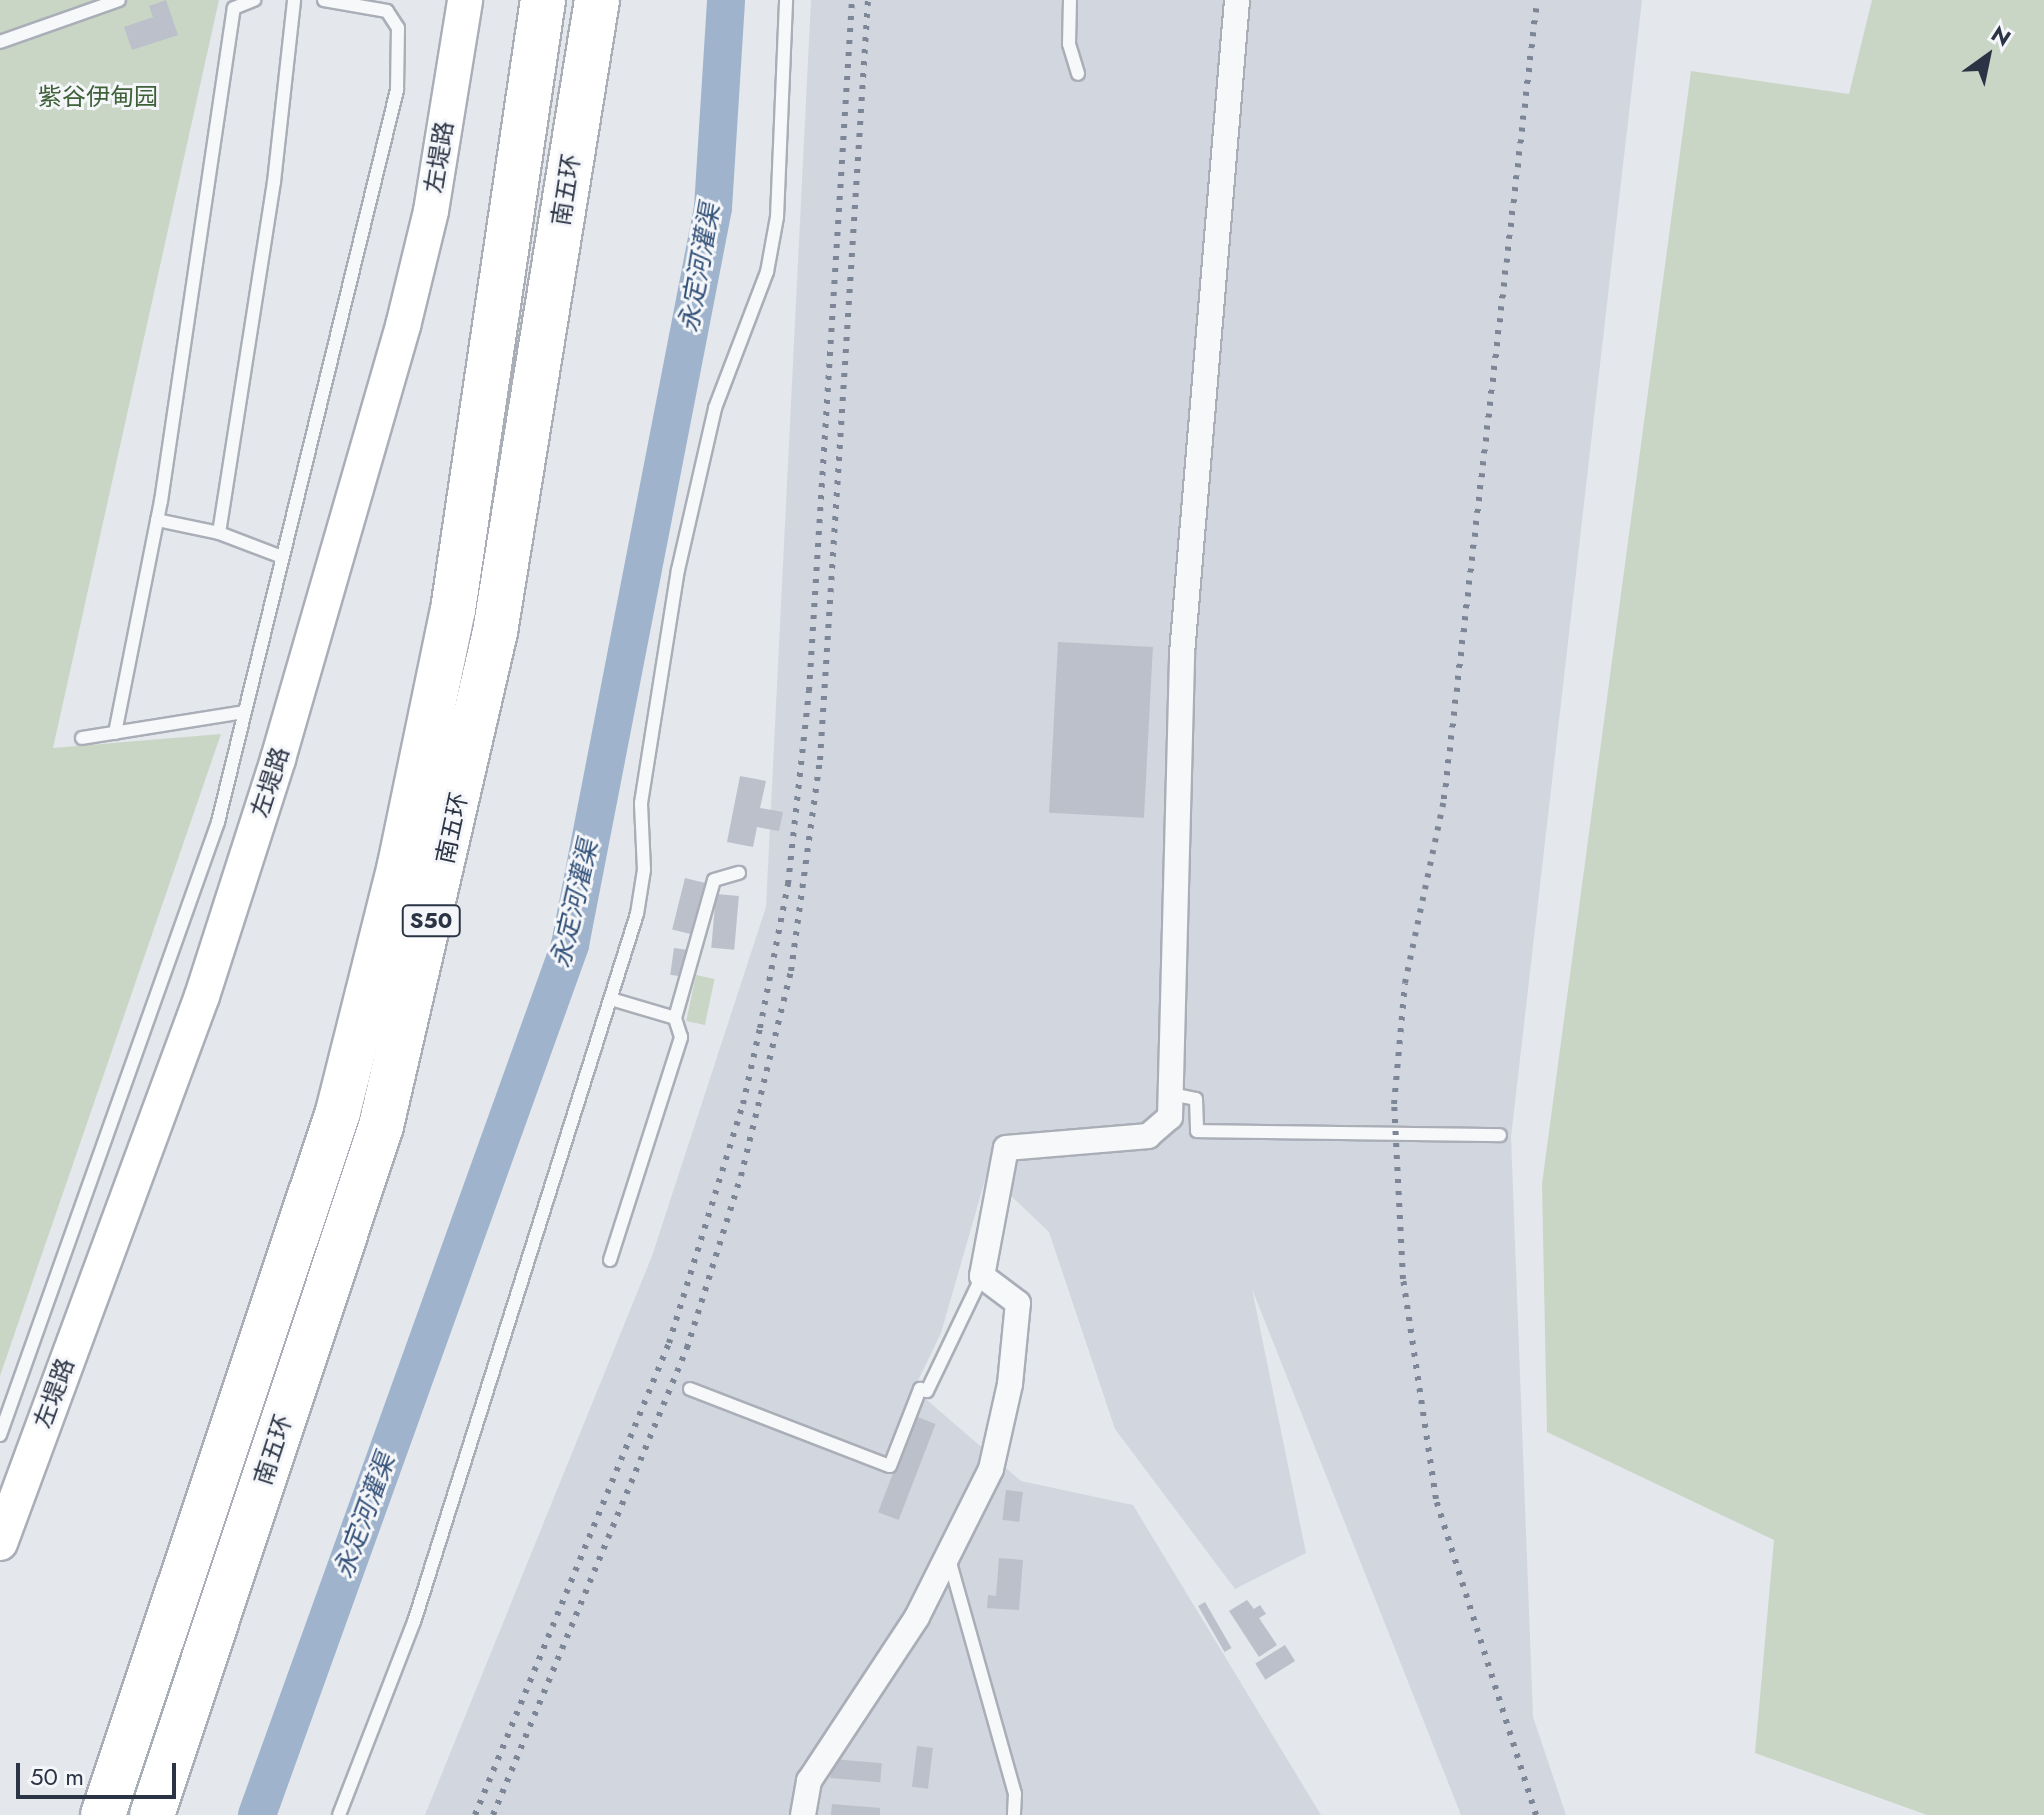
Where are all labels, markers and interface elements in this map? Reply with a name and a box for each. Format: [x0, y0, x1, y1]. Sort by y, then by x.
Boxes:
north arrow [1948, 16, 2028, 96]
text: N [1985, 18, 2017, 54]
park label: 紫谷伊甸园 [38, 83, 158, 111]
street label: 左堤路 [419, 119, 459, 195]
street label: 南五环 [546, 152, 586, 228]
water label: 永定河灌渠 [673, 201, 727, 335]
street label: 左堤路 [245, 743, 295, 821]
street label: 南五环 [430, 790, 474, 866]
water label: 永定河灌渠 [545, 837, 605, 971]
road number: S50 [401, 903, 461, 939]
street label: 左堤路 [28, 1354, 80, 1432]
street label: 南五环 [248, 1411, 298, 1489]
water label: 永定河灌渠 [328, 1450, 402, 1582]
scale bar [20, 1747, 180, 1797]
text: 50 m [30, 1759, 84, 1794]

